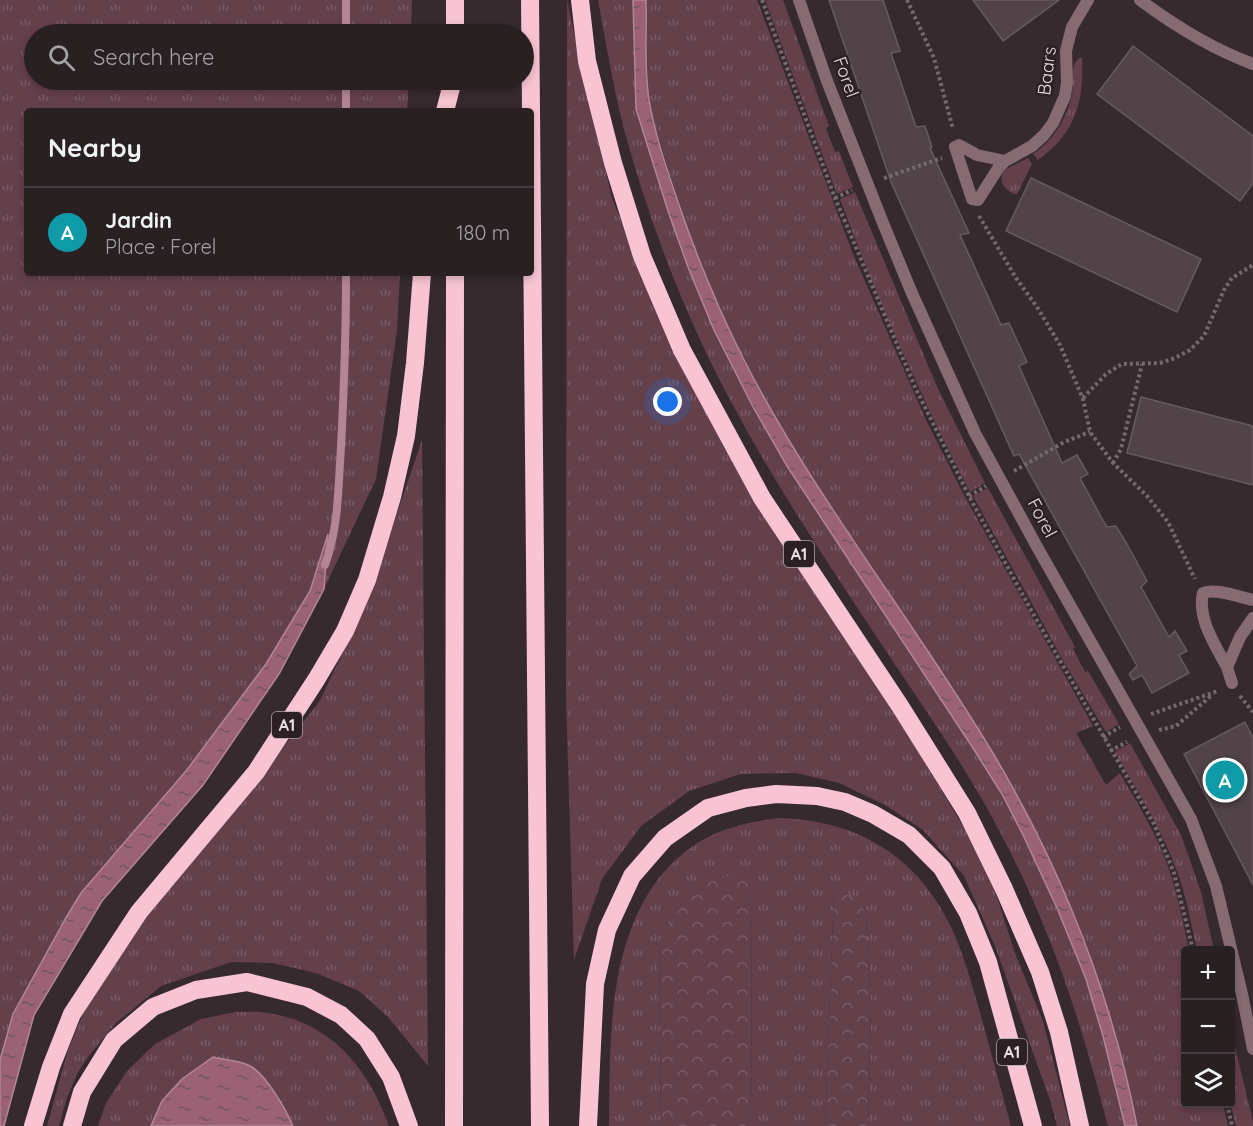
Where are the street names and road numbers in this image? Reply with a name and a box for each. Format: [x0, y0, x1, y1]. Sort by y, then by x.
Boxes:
street label: Baars [1032, 45, 1061, 97]
street label: Forel [829, 53, 864, 100]
street label: Forel [1023, 494, 1062, 542]
road number: A1 [784, 541, 814, 567]
road number: A1 [272, 712, 302, 738]
road number: A1 [997, 1039, 1027, 1065]

